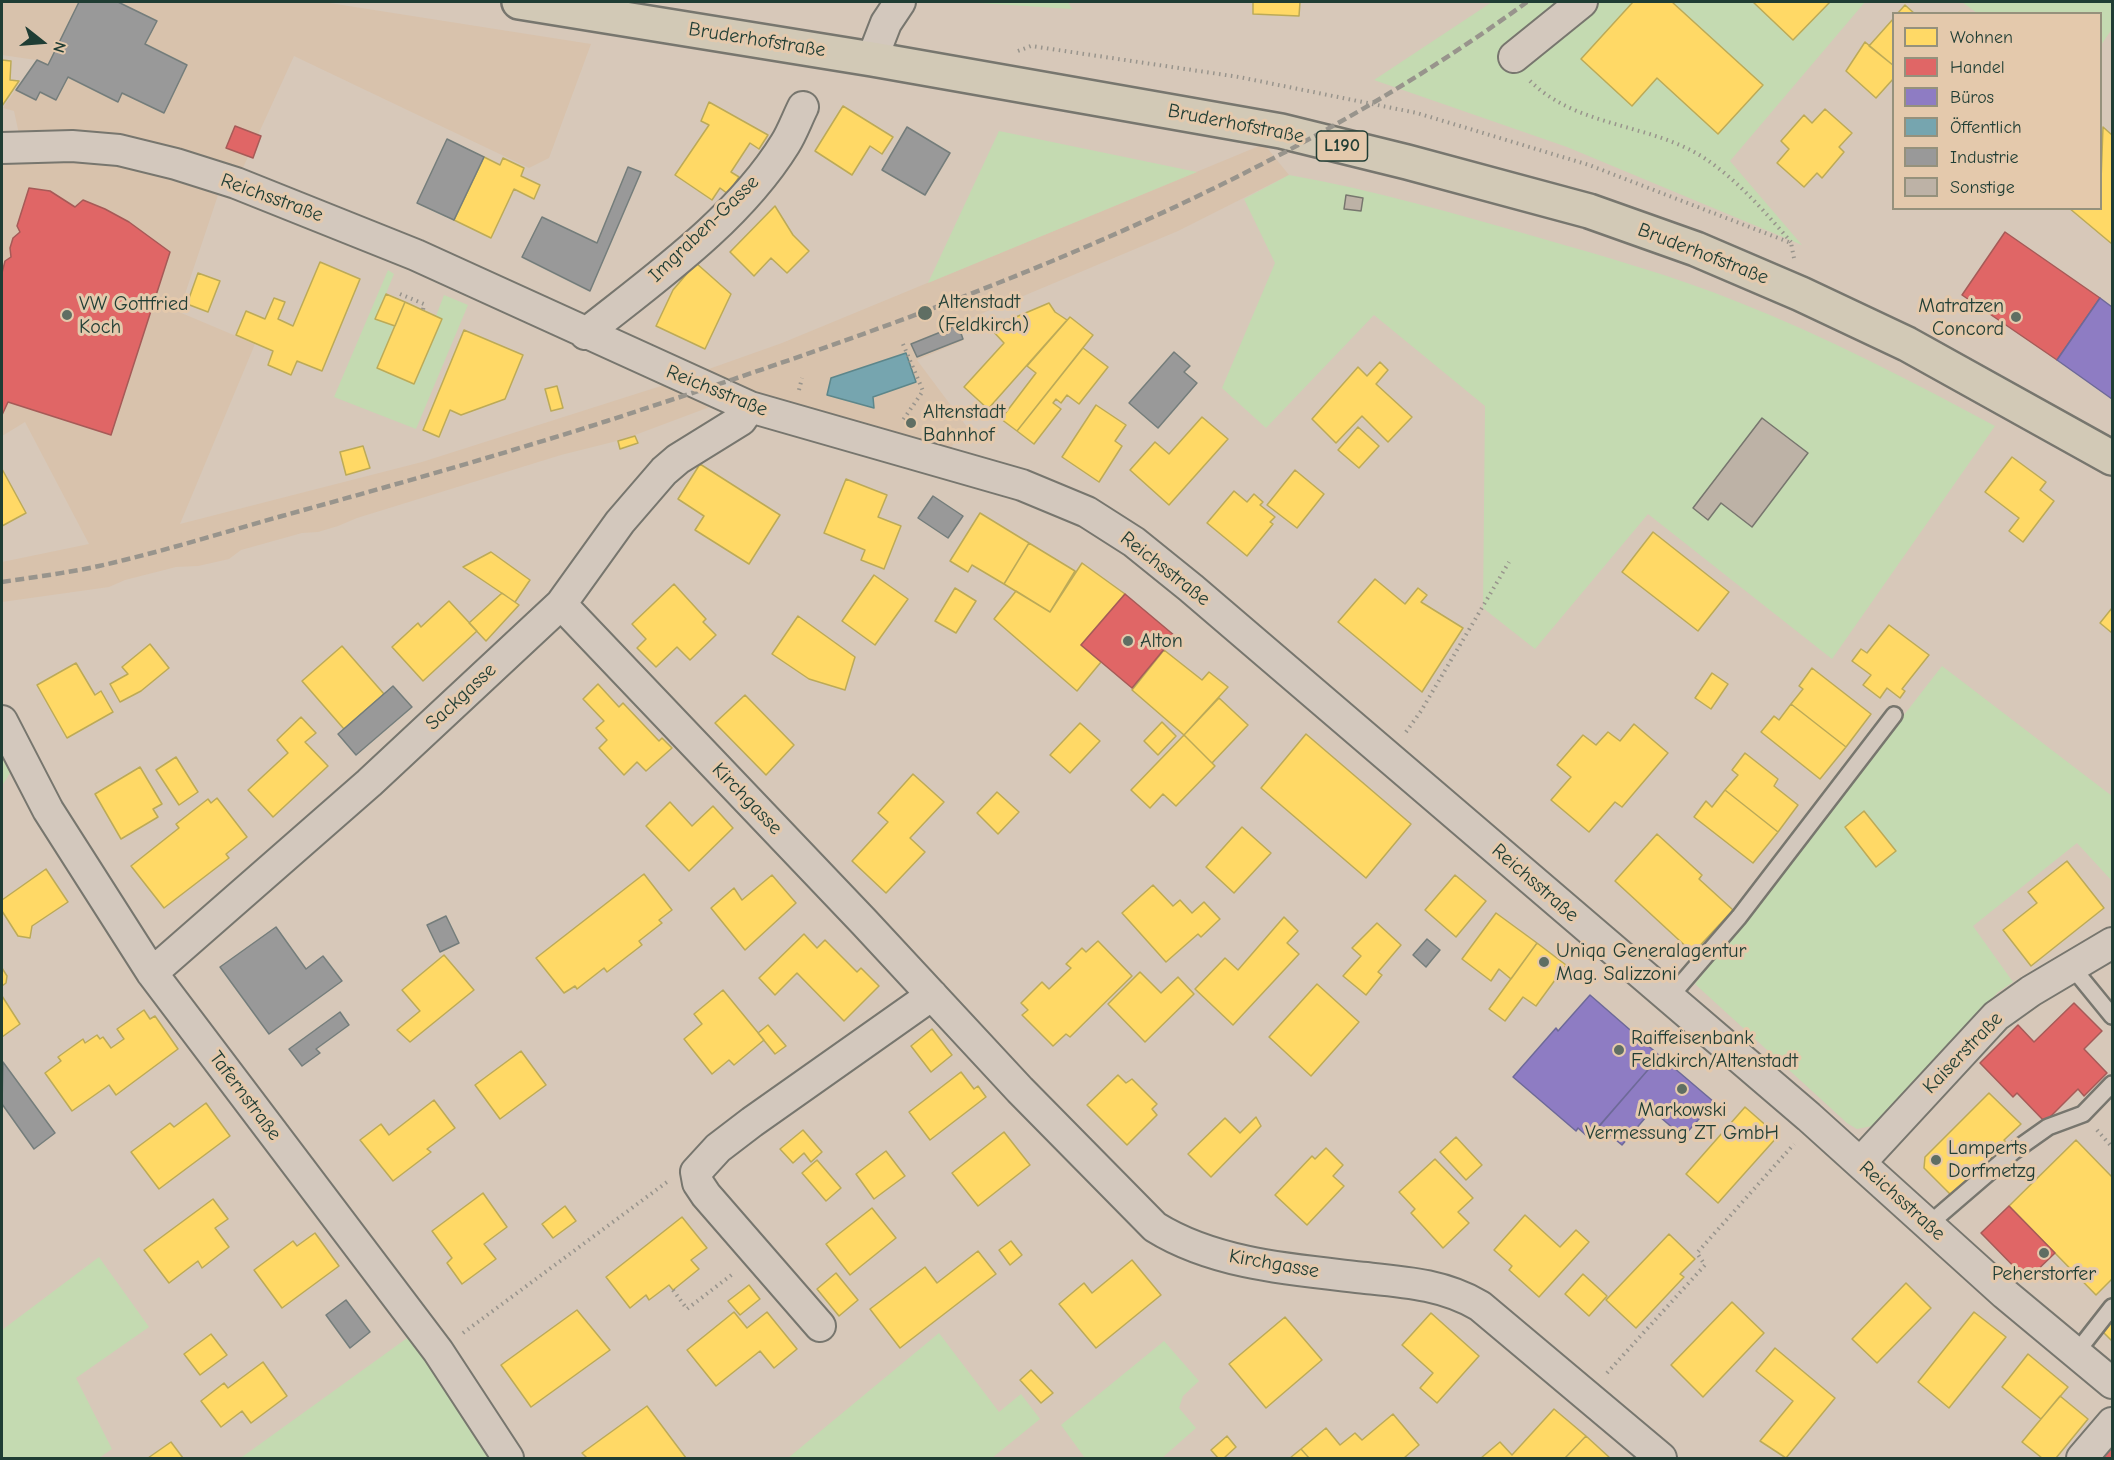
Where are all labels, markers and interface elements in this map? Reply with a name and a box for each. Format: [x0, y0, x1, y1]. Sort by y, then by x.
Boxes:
north arrow [12, 12, 72, 72]
legend [1892, 12, 2102, 210]
street label: Bruderhofstraße [687, 17, 827, 63]
text: Wohnen [1950, 27, 2013, 48]
text: N [49, 40, 69, 55]
text: Handel [1950, 57, 2005, 78]
text: Büros [1950, 87, 1994, 108]
street label: Bruderhofstraße [1166, 99, 1306, 149]
text: Öffentlich [1950, 117, 2022, 138]
road number: L190 [1316, 131, 1368, 161]
text: Industrie [1950, 147, 2019, 168]
street label: Reichsstraße [217, 168, 327, 228]
street label: Imgraben-Gasse [644, 170, 764, 288]
text: Sonstige [1950, 177, 2015, 198]
street label: Bruderhofstraße [1634, 218, 1772, 290]
place label: Altenstadt (Feldkirch) [938, 290, 1029, 337]
place label: VW Gottfried Koch [79, 292, 189, 339]
place label: Matratzen Concord [1918, 294, 2004, 341]
marker: Altenstadt (Feldkirch) [916, 304, 934, 322]
marker: VW Gottfried Koch [60, 308, 74, 322]
marker: Matratzen Concord [2009, 310, 2023, 324]
street label: Reichsstraße [663, 360, 771, 422]
place label: Altenstadt Bahnhof [923, 400, 1005, 447]
marker: Altenstadt Bahnhof [904, 416, 918, 430]
street label: Reichsstraße [1115, 526, 1215, 612]
place label: Alton [1140, 629, 1183, 653]
marker: Alton [1121, 634, 1135, 648]
street label: Sackgasse [421, 658, 501, 736]
street label: Kirchgasse [707, 758, 787, 840]
street label: Reichsstraße [1487, 839, 1583, 927]
place label: Uniqa Generalagentur Mag. Salizzoni [1556, 939, 1746, 986]
marker: Uniqa Generalagentur Mag. Salizzoni [1537, 955, 1551, 969]
street label: Kaiserstraße [1918, 1007, 2008, 1099]
place label: Raiffeisenbank Feldkirch/Altenstadt [1631, 1026, 1798, 1073]
marker: Raiffeisenbank Feldkirch/Altenstadt [1612, 1043, 1626, 1057]
street label: Tafernstraße [204, 1047, 286, 1145]
marker: Markowski Vermessung ZT GmbH [1675, 1082, 1689, 1096]
place label: Markowski Vermessung ZT GmbH [1585, 1098, 1779, 1145]
place label: Lamperts Dorfmetzg [1948, 1136, 2036, 1183]
marker: Lamperts Dorfmetzg [1929, 1153, 1943, 1167]
street label: Reichsstraße [1854, 1156, 1950, 1246]
street label: Kirchgasse [1227, 1244, 1321, 1284]
marker: Peherstorfer [2037, 1246, 2051, 1260]
place label: Peherstorfer [1992, 1262, 2096, 1286]

